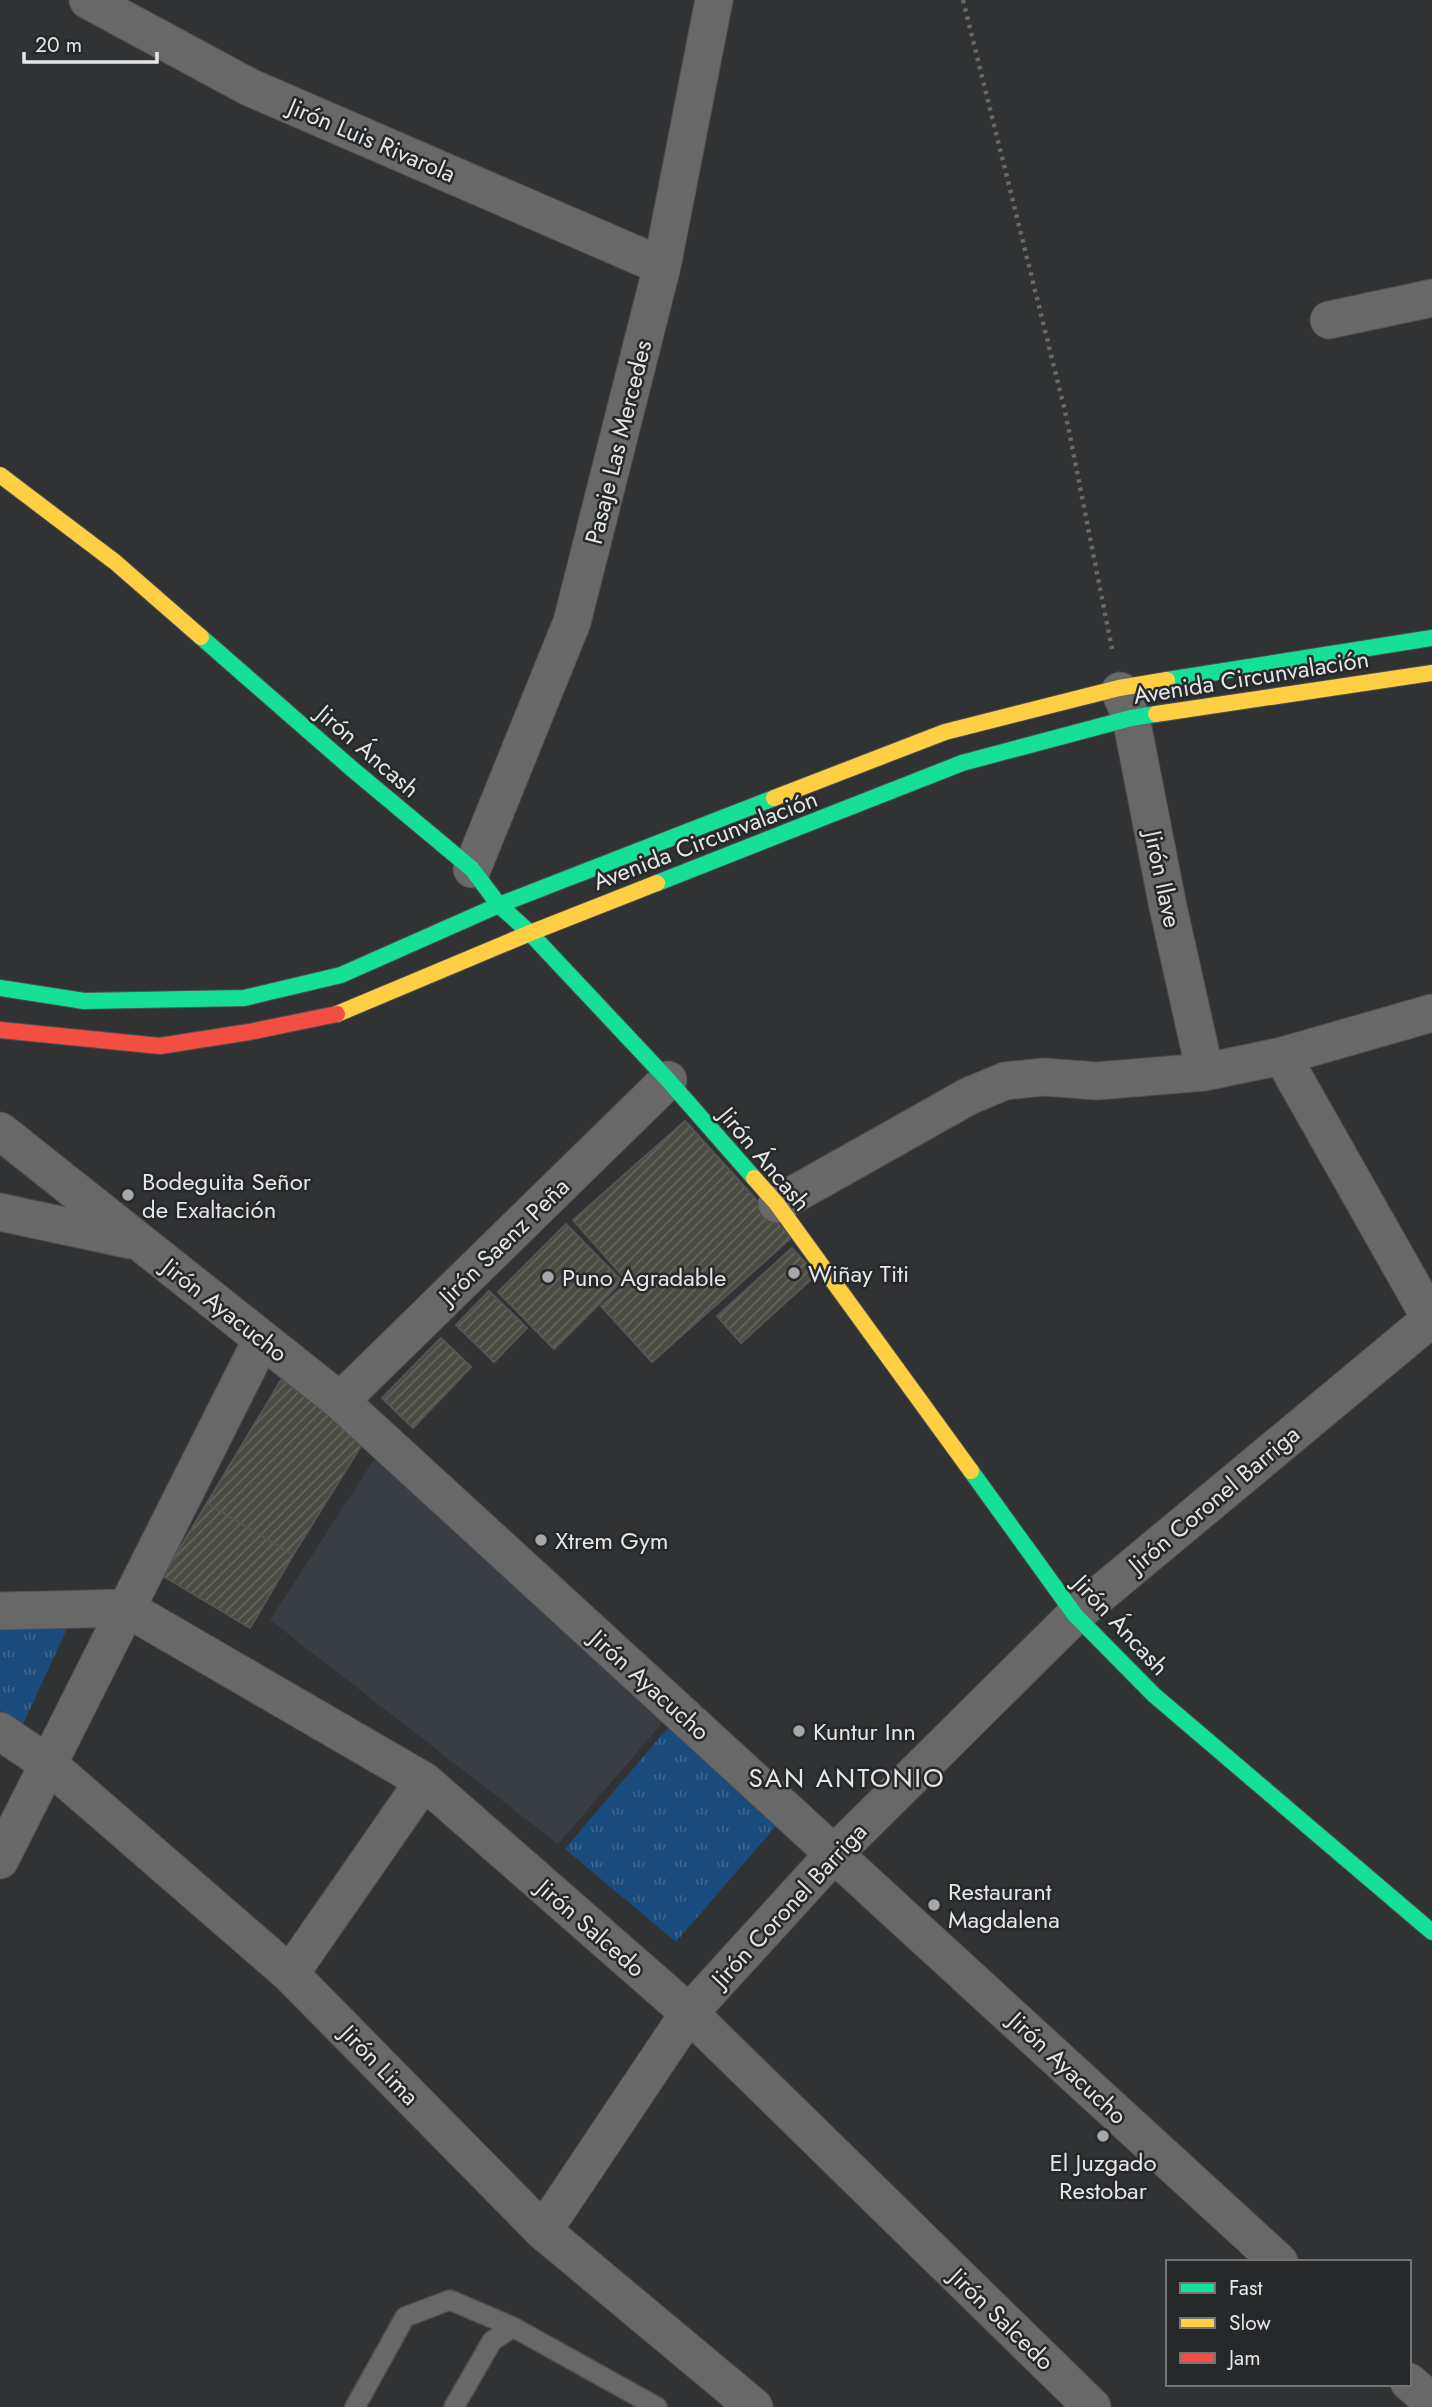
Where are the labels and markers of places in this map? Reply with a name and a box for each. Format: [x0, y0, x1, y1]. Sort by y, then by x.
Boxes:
place label: Bodeguita Señor de Exaltación [142, 1164, 312, 1227]
marker: Bodeguita Señor de Exaltación [120, 1187, 136, 1203]
place label: Wiñay Titi [808, 1256, 909, 1291]
place label: Puno Agradable [562, 1260, 726, 1295]
marker: Wiñay Titi [786, 1265, 802, 1281]
marker: Puno Agradable [540, 1269, 556, 1285]
place label: Xtrem Gym [555, 1523, 668, 1558]
marker: Xtrem Gym [533, 1532, 549, 1548]
place label: Kuntur Inn [813, 1714, 916, 1749]
marker: Kuntur Inn [791, 1723, 807, 1739]
place label: Restaurant Magdalena [948, 1874, 1060, 1937]
marker: Restaurant Magdalena [926, 1897, 942, 1913]
marker: El Juzgado Restobar [1095, 2128, 1111, 2144]
place label: El Juzgado Restobar [1050, 2145, 1156, 2208]

